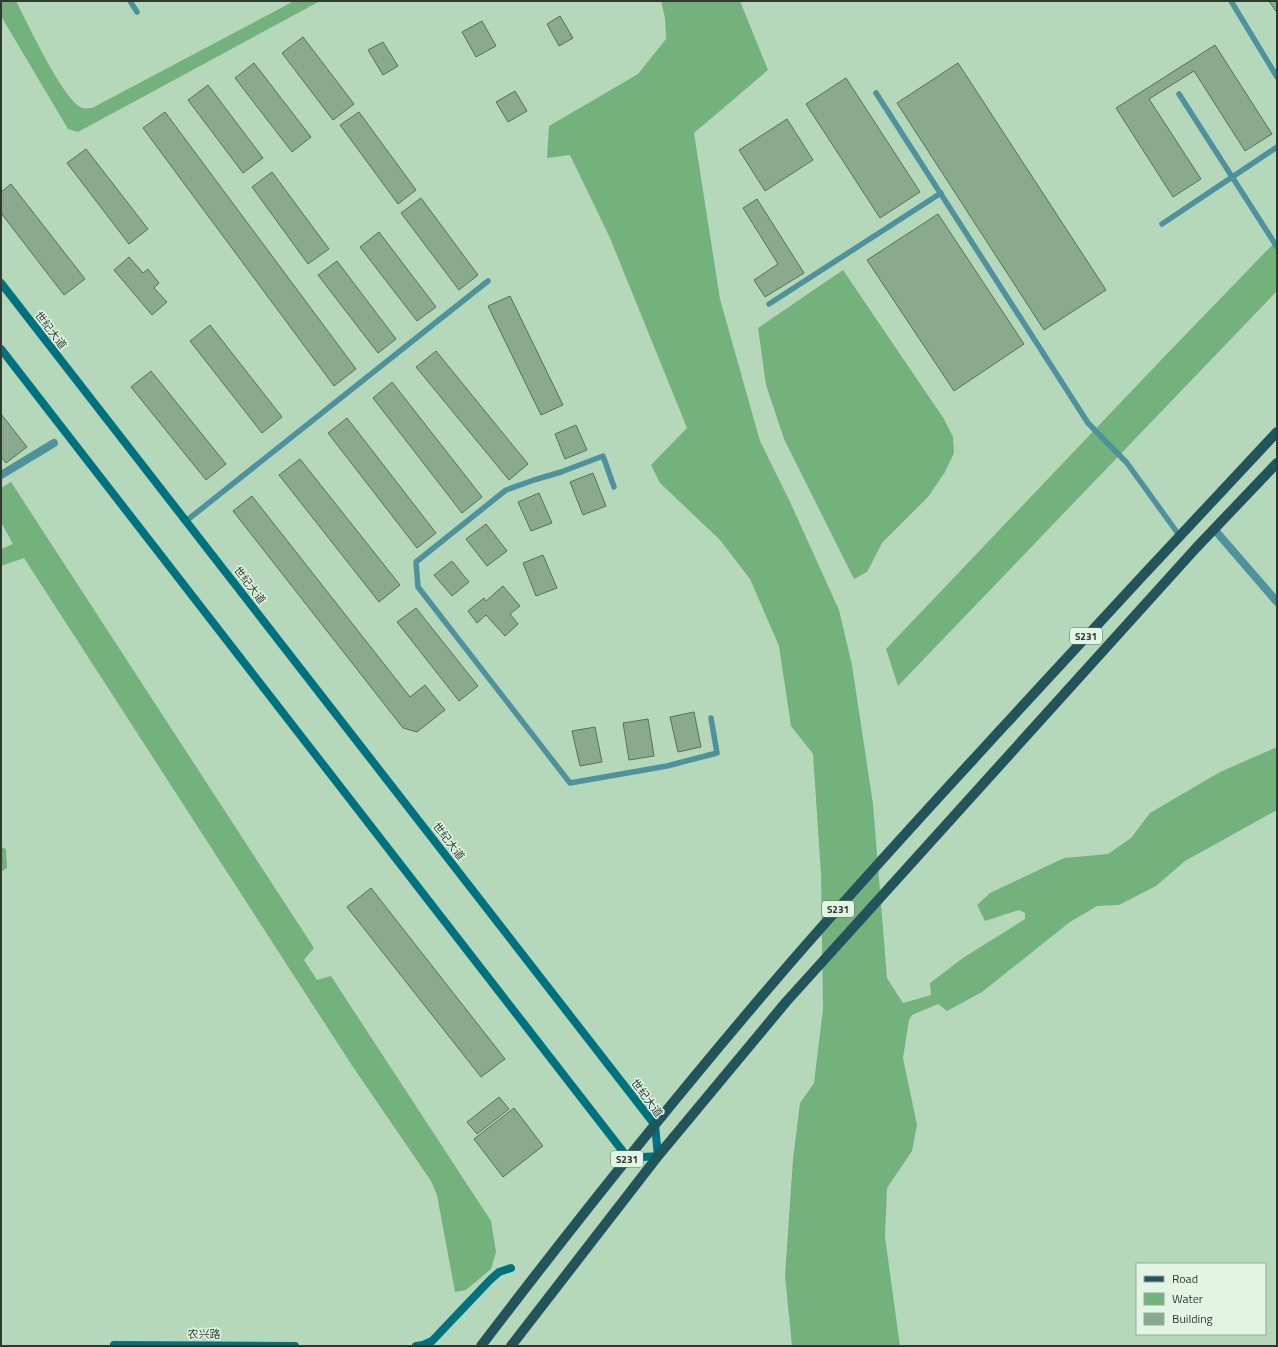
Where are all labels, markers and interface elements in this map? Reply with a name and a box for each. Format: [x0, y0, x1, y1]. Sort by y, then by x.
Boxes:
street label: 世纪大道 [31, 308, 71, 352]
street label: 世纪大道 [230, 563, 270, 607]
road number: S231 [1070, 628, 1102, 644]
street label: 世纪大道 [429, 819, 469, 863]
road number: S231 [822, 901, 854, 917]
street label: 世纪大道 [627, 1076, 667, 1120]
road number: S231 [611, 1151, 643, 1167]
legend [1136, 1263, 1266, 1335]
text: Road [1172, 1269, 1198, 1288]
text: Water [1172, 1289, 1203, 1308]
text: Building [1172, 1309, 1213, 1328]
street label: 农兴路 [188, 1326, 221, 1342]

